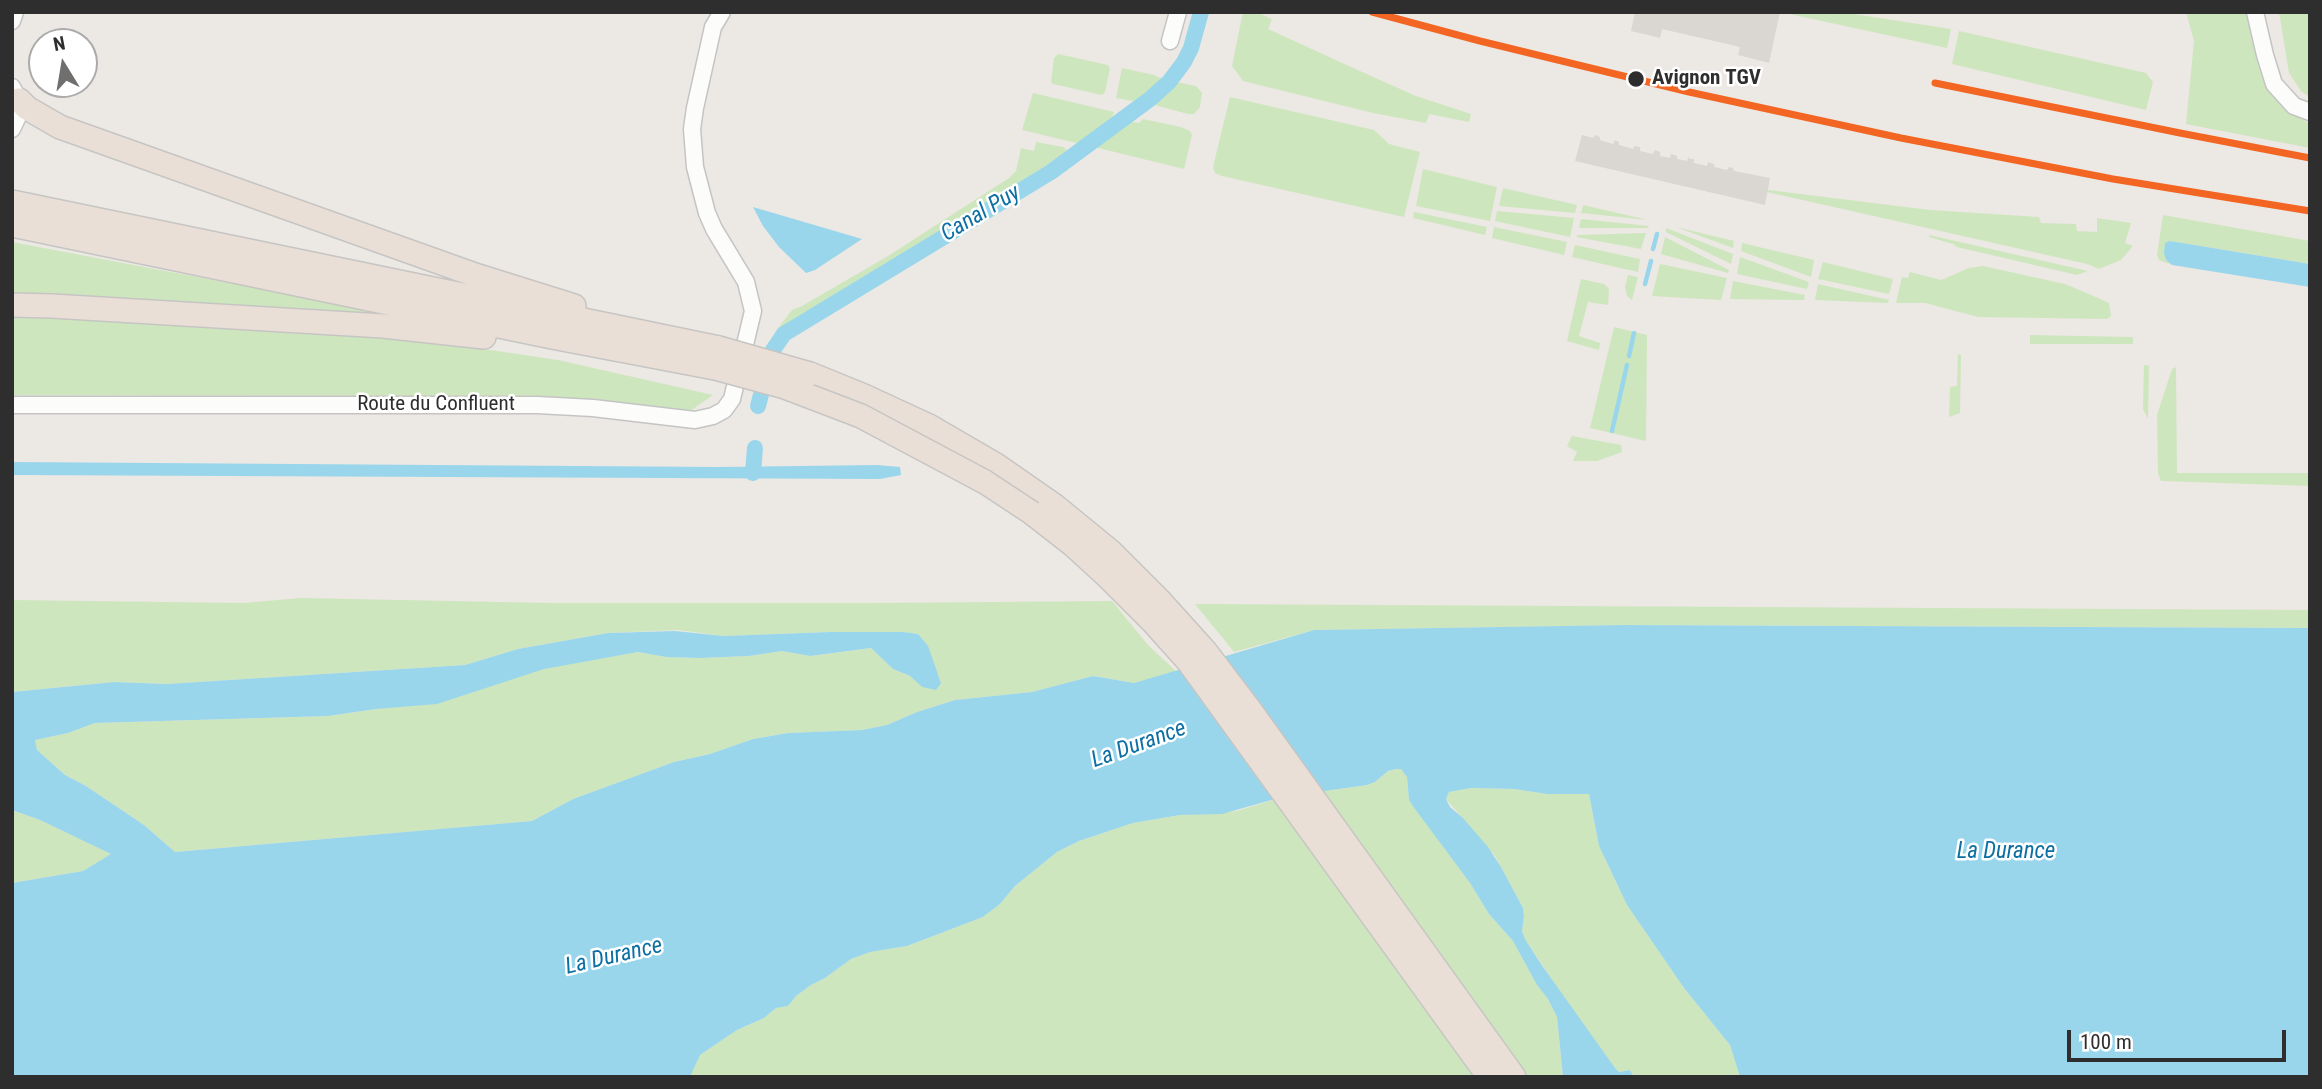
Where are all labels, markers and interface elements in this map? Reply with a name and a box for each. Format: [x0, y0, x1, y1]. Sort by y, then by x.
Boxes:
north arrow [28, 28, 98, 98]
text: N [51, 31, 67, 56]
place label: Avignon TGV [1652, 66, 1761, 92]
marker: Avignon TGV [1626, 69, 1646, 89]
water label: Canal Puy [936, 180, 1026, 248]
street label: Route du Confluent [357, 392, 515, 418]
water label: La Durance [1088, 715, 1190, 775]
water label: La Durance [1957, 838, 2055, 866]
water label: La Durance [563, 932, 665, 982]
scale bar [2070, 1016, 2289, 1060]
text: 100 m [2080, 1030, 2132, 1054]

